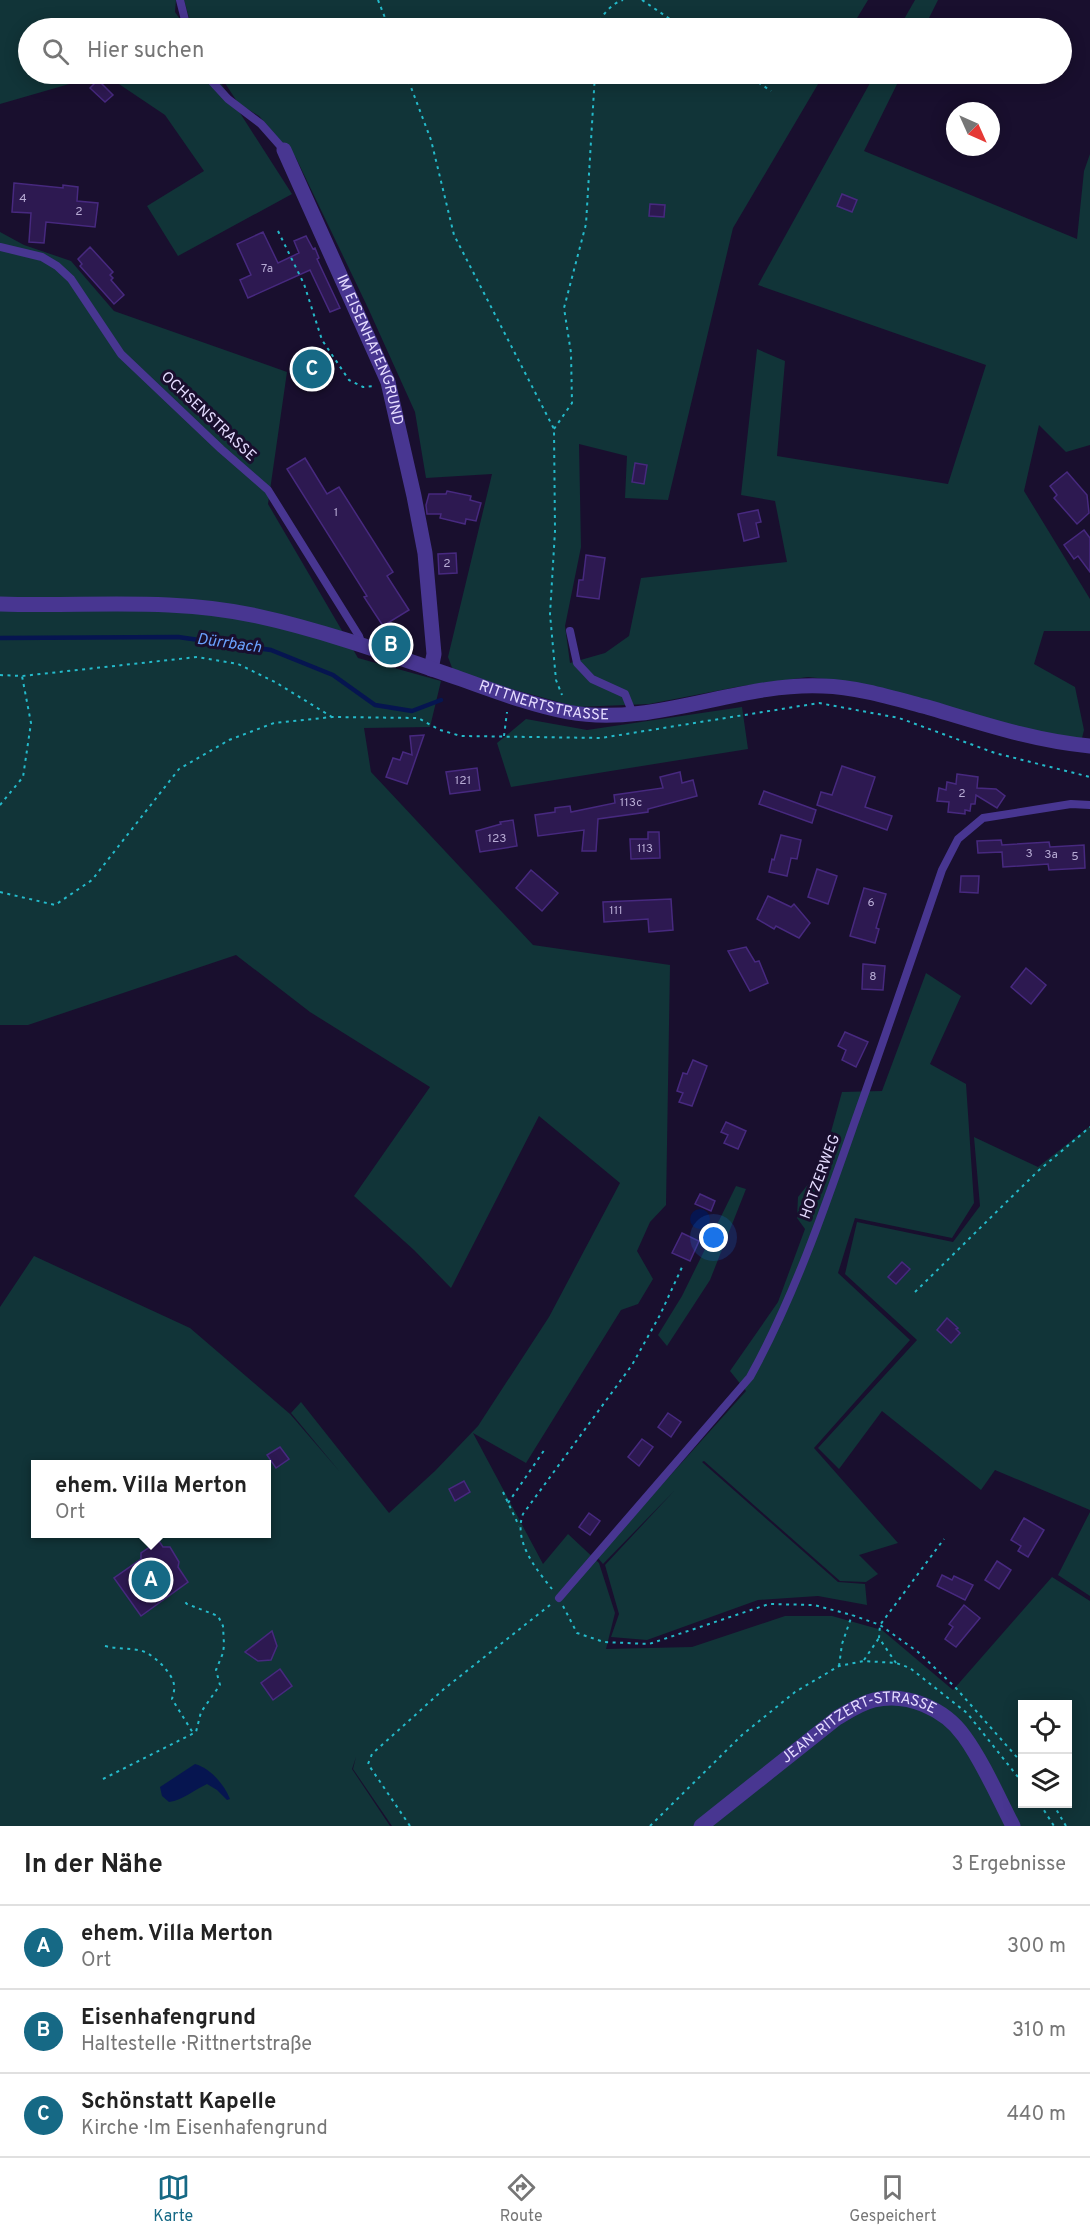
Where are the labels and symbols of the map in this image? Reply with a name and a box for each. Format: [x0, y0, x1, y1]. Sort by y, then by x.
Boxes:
north arrow [946, 102, 1000, 156]
house number: 4 [19, 191, 27, 207]
house number: 2 [75, 204, 83, 220]
house number: 7a [261, 261, 273, 277]
street label: IM EISENHAFENGRUND [332, 272, 407, 427]
pin: C [292, 346, 332, 392]
street label: OCHSENSTRASSE [156, 368, 260, 466]
house number: 1 [334, 505, 338, 521]
house number: 2 [443, 556, 451, 572]
pin: B [372, 622, 410, 668]
water label: Dürrbach [196, 630, 263, 658]
street label: RITTNERTSTRASSE [476, 677, 609, 725]
house number: 121 [455, 773, 471, 789]
house number: 2 [958, 786, 966, 802]
house number: 113c [620, 795, 642, 811]
house number: 123 [487, 831, 507, 847]
house number: 113 [637, 841, 653, 857]
house number: 3 [1025, 846, 1033, 862]
house number: 3a [1044, 847, 1058, 863]
house number: 5 [1071, 849, 1079, 865]
house number: 6 [867, 895, 875, 911]
house number: 111 [609, 903, 623, 919]
house number: 8 [869, 969, 877, 985]
street label: HOTZERWEG [797, 1132, 845, 1222]
your location [699, 1223, 728, 1252]
pin: A [132, 1558, 170, 1602]
street label: JEAN-RITZERT-STRASSE [778, 1688, 940, 1768]

